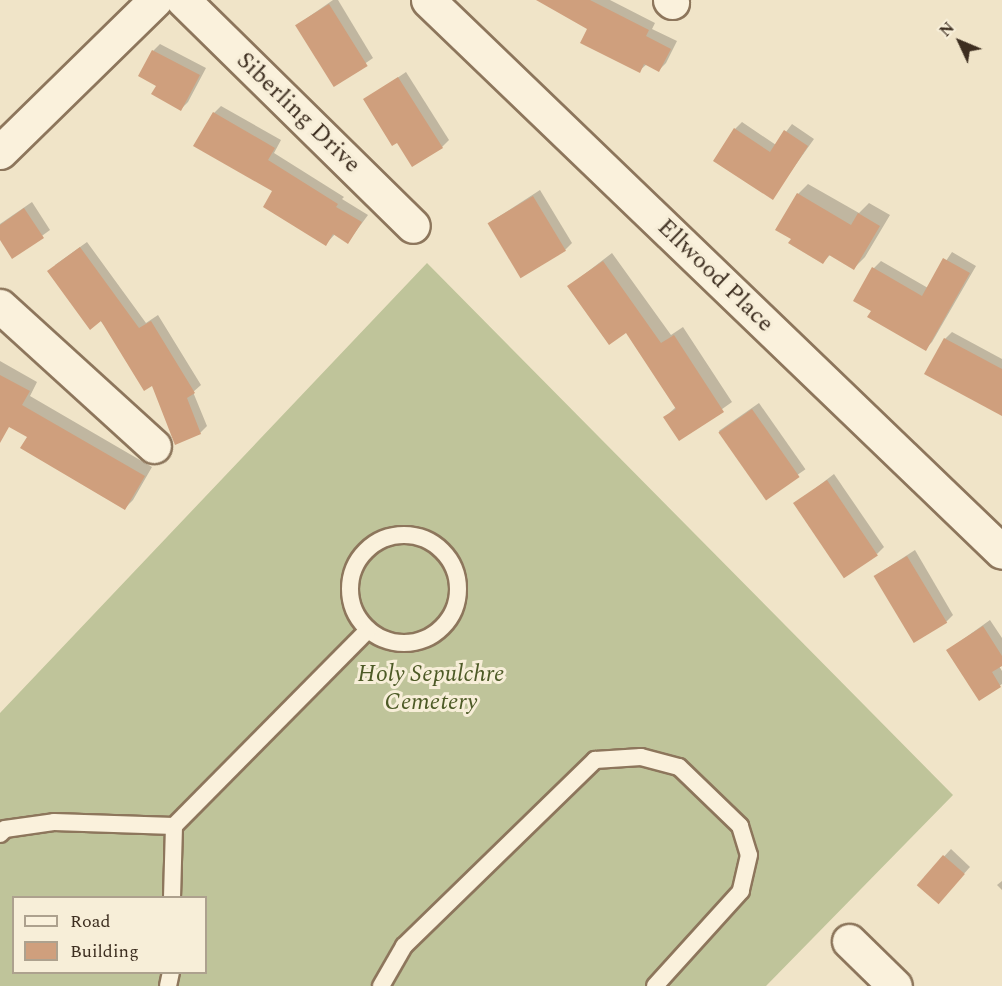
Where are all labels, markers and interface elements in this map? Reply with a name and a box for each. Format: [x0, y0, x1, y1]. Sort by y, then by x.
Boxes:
north arrow [930, 12, 990, 72]
text: N [934, 16, 960, 43]
street label: Siberling Drive [230, 47, 366, 179]
street label: Ellwood Place [651, 213, 779, 339]
park label: Holy Sepulchre Cemetery [358, 661, 504, 717]
legend [12, 896, 207, 974]
text: Road [70, 908, 111, 935]
text: Building [70, 938, 139, 965]

